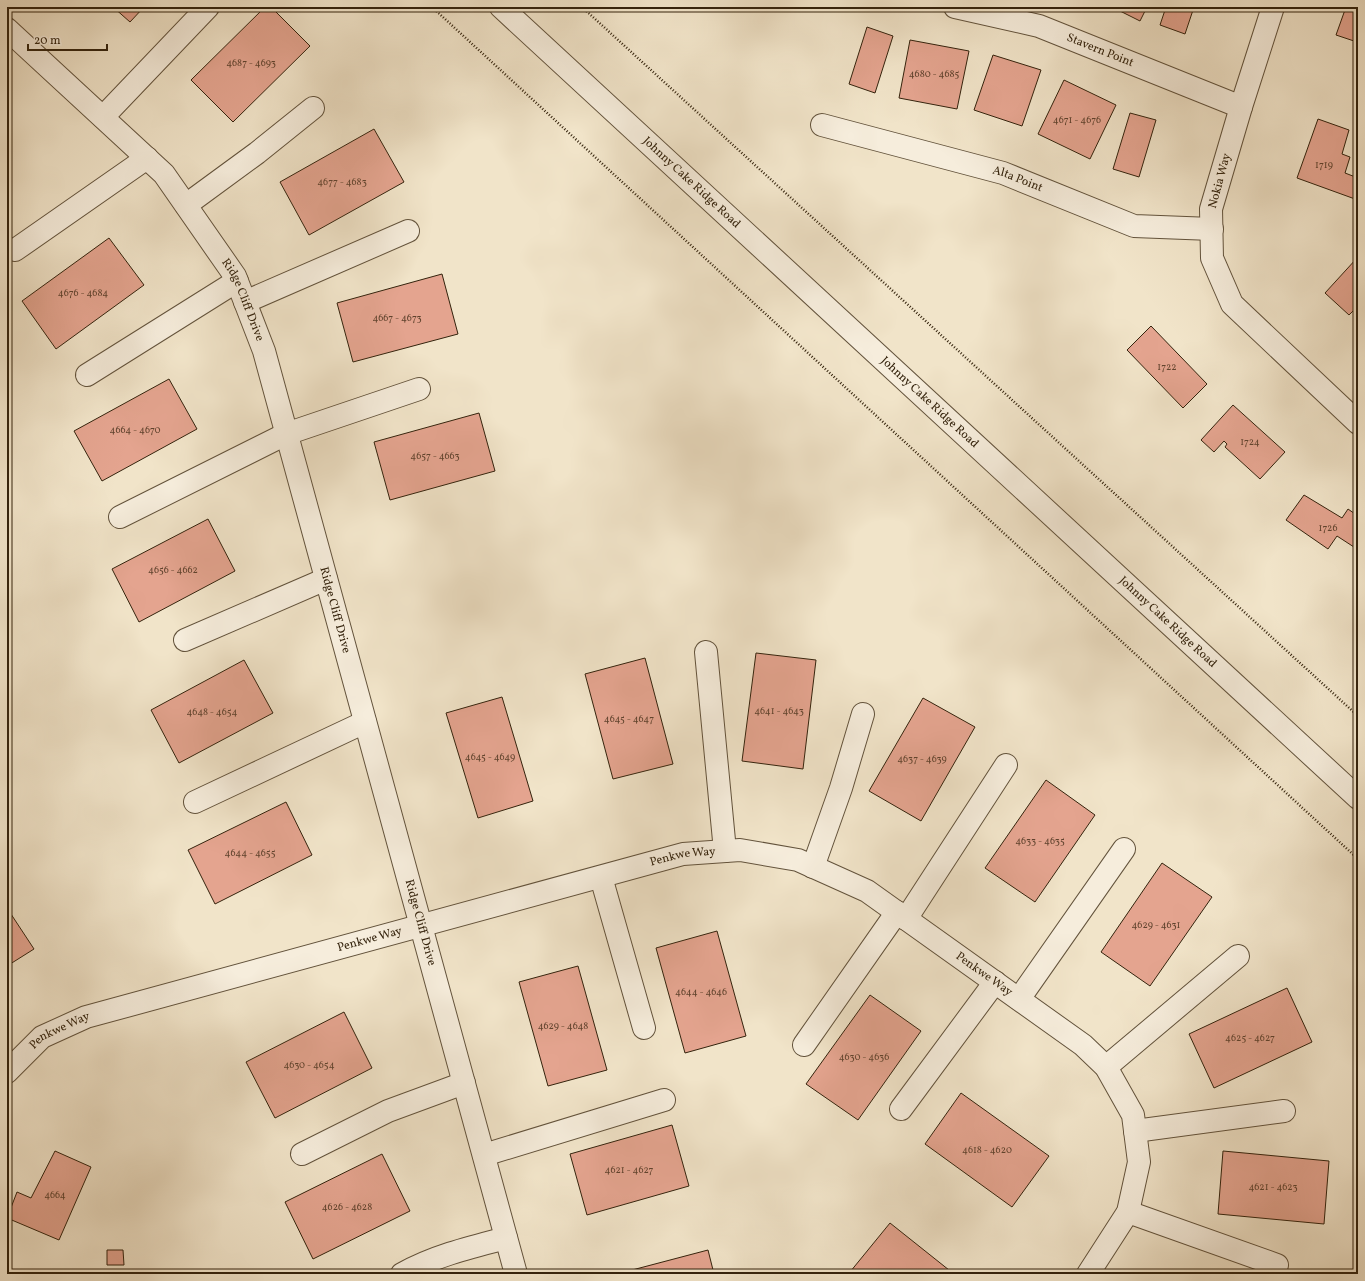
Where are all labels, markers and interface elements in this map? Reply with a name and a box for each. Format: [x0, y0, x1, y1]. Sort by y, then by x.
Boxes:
scale bar [28, 26, 107, 52]
street label: Stavern Point [1064, 30, 1136, 71]
text: 20 m [34, 33, 61, 49]
house number: 4687 - 4693 [226, 56, 276, 70]
house number: 4680 - 4685 [909, 67, 959, 81]
house number: 4671 - 4676 [1053, 113, 1101, 127]
street label: Johnny Cake Ridge Road [639, 133, 744, 232]
street label: Nokia Way [1205, 151, 1235, 210]
house number: 1719 [1315, 158, 1333, 172]
street label: Alta Point [991, 163, 1045, 196]
house number: 4677 - 4683 [317, 175, 367, 189]
street label: Ridge Cliff Drive [217, 255, 268, 344]
house number: 4676 - 4684 [58, 286, 108, 300]
house number: 4667 - 4673 [372, 311, 422, 325]
street label: Johnny Cake Ridge Road [877, 353, 982, 452]
house number: 1722 [1157, 360, 1177, 374]
house number: 4664 - 4670 [110, 423, 160, 437]
house number: 1724 [1240, 435, 1260, 449]
house number: 4657 - 4663 [410, 449, 460, 463]
house number: 1726 [1319, 521, 1337, 535]
house number: 4656 - 4662 [148, 563, 198, 577]
street label: Ridge Cliff Drive [315, 565, 354, 655]
street label: Johnny Cake Ridge Road [1115, 573, 1220, 672]
house number: 4641 - 4643 [754, 704, 804, 718]
house number: 4648 - 4654 [187, 705, 238, 719]
house number: 4645 - 4647 [604, 712, 654, 726]
house number: 4645 - 4649 [465, 750, 515, 764]
house number: 4637 - 4639 [897, 752, 947, 766]
house number: 4633 - 4635 [1015, 834, 1065, 848]
street label: Penkwe Way [648, 844, 717, 871]
house number: 4644 - 4655 [225, 846, 276, 860]
street label: Ridge Cliff Drive [401, 878, 440, 968]
house number: 4629 - 4631 [1132, 918, 1181, 932]
street label: Penkwe Way [336, 923, 404, 956]
street label: Penkwe Way [952, 949, 1016, 1000]
house number: 4644 - 4646 [675, 985, 727, 999]
street label: Penkwe Way [26, 1008, 92, 1053]
house number: 4629 - 4648 [538, 1019, 588, 1033]
house number: 4625 - 4627 [1225, 1031, 1275, 1045]
house number: 4630 - 4636 [839, 1050, 889, 1064]
house number: 4630 - 4654 [283, 1058, 335, 1072]
house number: 4618 - 4620 [962, 1143, 1012, 1157]
house number: 4621 - 4627 [605, 1163, 654, 1177]
house number: 4621 - 4623 [1248, 1180, 1298, 1194]
house number: 4664 [44, 1188, 66, 1202]
house number: 4626 - 4628 [322, 1200, 372, 1214]

